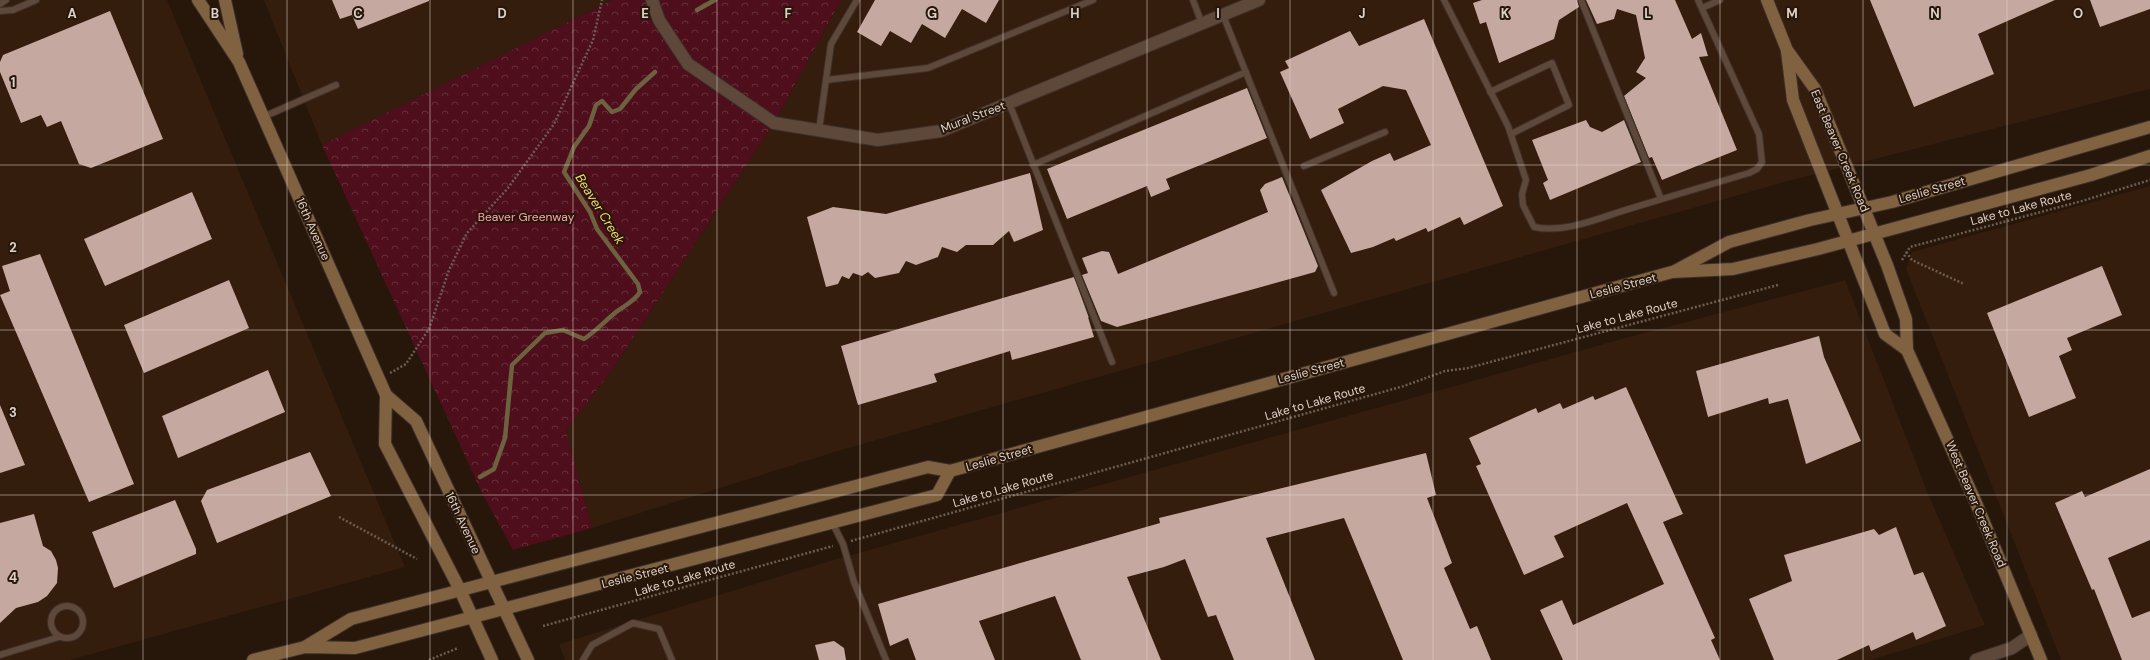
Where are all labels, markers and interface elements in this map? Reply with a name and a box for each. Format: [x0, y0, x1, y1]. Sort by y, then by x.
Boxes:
text: A [67, 5, 77, 22]
text: B [211, 5, 219, 22]
text: C [353, 5, 363, 22]
text: D [497, 5, 507, 22]
text: E [641, 5, 649, 22]
text: F [784, 5, 792, 22]
text: G [927, 5, 937, 22]
text: H [1070, 5, 1080, 22]
text: I [1216, 5, 1220, 22]
text: J [1358, 5, 1366, 22]
text: K [1501, 5, 1510, 22]
text: L [1644, 5, 1652, 22]
text: M [1786, 5, 1798, 22]
text: N [1930, 5, 1940, 22]
text: O [2073, 5, 2083, 22]
text: 1 [11, 74, 15, 91]
street label: East Beaver Creek Road [1807, 87, 1873, 215]
street label: Mural Street [938, 97, 1008, 137]
water label: Beaver Creek [572, 170, 629, 248]
street label: Leslie Street [1897, 173, 1967, 207]
street label: Lake to Lake Route [1969, 187, 2073, 229]
street label: 16th Avenue [292, 195, 334, 263]
park label: Beaver Greenway [478, 209, 575, 225]
text: 2 [9, 239, 17, 256]
street label: Leslie Street [1588, 269, 1658, 303]
street label: Lake to Lake Route [1575, 295, 1679, 337]
street label: Leslie Street [1276, 354, 1346, 388]
street label: Lake to Lake Route [1263, 380, 1367, 424]
text: 3 [9, 404, 17, 421]
street label: West Beaver Creek Road [1942, 438, 2010, 570]
street label: Leslie Street [964, 441, 1034, 475]
street label: Lake to Lake Route [951, 467, 1055, 511]
street label: 16th Avenue [442, 489, 484, 557]
street label: Lake to Lake Route [633, 556, 737, 600]
street label: Leslie Street [600, 560, 670, 592]
text: 4 [9, 569, 17, 586]

